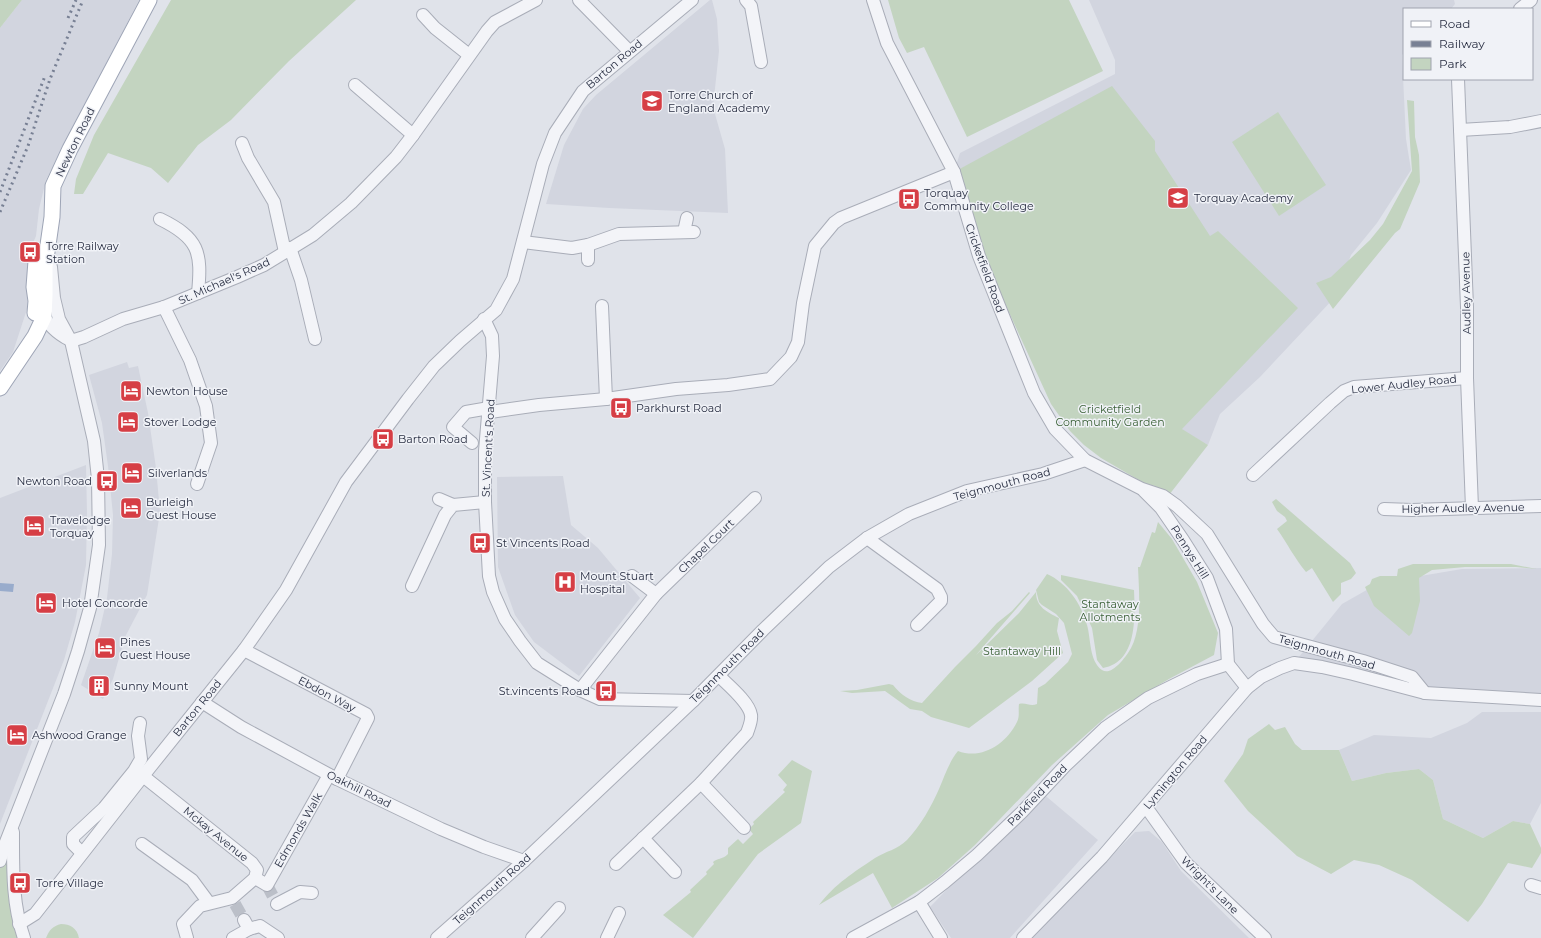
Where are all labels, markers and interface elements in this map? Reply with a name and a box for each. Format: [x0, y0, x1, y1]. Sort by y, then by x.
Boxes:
legend [1403, 8, 1533, 80]
text: Road [1439, 16, 1470, 31]
street label: Barton Road [583, 36, 645, 92]
text: Railway [1439, 36, 1485, 51]
text: Park [1439, 56, 1467, 71]
school or university icon: Torre Church of England Academy [639, 88, 665, 114]
place label: Torre Church of England Academy [668, 88, 770, 115]
street label: Newton Road [52, 105, 98, 179]
school or university icon: Torquay Academy [1165, 185, 1191, 211]
bus stop icon: Torquay Community College [896, 186, 922, 212]
place label: Torquay Community College [924, 186, 1034, 213]
place label: Torquay Academy [1194, 191, 1293, 205]
street label: Cricketfield Road [962, 221, 1008, 315]
bus stop icon: Torre Railway Station [17, 239, 43, 265]
place label: Torre Railway Station [46, 239, 119, 266]
street label: Audley Avenue [1458, 251, 1474, 334]
street label: St. Michael's Road [176, 254, 272, 308]
street label: Lower Audley Road [1350, 371, 1458, 397]
hotel icon: Newton House [118, 378, 144, 404]
place label: Newton House [146, 384, 228, 398]
bus stop icon: Parkhurst Road [608, 395, 634, 421]
street label: St. Vincent's Road [478, 399, 498, 497]
place label: Parkhurst Road [636, 401, 722, 415]
park label: Cricketfield Community Garden [1055, 402, 1165, 429]
hotel icon: Stover Lodge [115, 409, 141, 435]
place label: Stover Lodge [144, 415, 217, 429]
bus stop icon: Barton Road [370, 426, 396, 452]
place label: Barton Road [398, 432, 468, 446]
hotel icon: Silverlands [119, 460, 145, 486]
street label: Teignmouth Road [952, 464, 1052, 504]
place label: Silverlands [148, 466, 208, 480]
bus stop icon: Newton Road [94, 468, 120, 494]
place label: Newton Road [17, 474, 92, 488]
hotel icon: Burleigh Guest House [118, 495, 144, 521]
place label: Burleigh Guest House [146, 495, 217, 522]
street label: Higher Audley Avenue [1401, 500, 1525, 516]
hotel icon: Travelodge Torquay [21, 513, 47, 539]
place label: Travelodge Torquay [50, 513, 111, 540]
street label: Chapel Court [675, 515, 737, 576]
street label: Pennys Hill [1168, 522, 1212, 582]
bus stop icon: St Vincents Road [467, 530, 493, 556]
place label: St Vincents Road [496, 536, 590, 550]
hospital icon: Mount Stuart Hospital [552, 569, 578, 595]
place label: Mount Stuart Hospital [580, 569, 654, 596]
hotel icon: Hotel Concorde [33, 590, 59, 616]
place label: Hotel Concorde [62, 596, 148, 610]
park label: Stantaway Allotments [1080, 597, 1141, 624]
street label: Teignmouth Road [687, 626, 767, 706]
street label: Teignmouth Road [1277, 632, 1377, 672]
hotel icon: Pines Guest House [92, 635, 118, 661]
place label: Pines Guest House [120, 635, 191, 662]
park label: Stantaway Hill [983, 644, 1061, 658]
building icon: Sunny Mount [86, 673, 112, 699]
street label: Ebdon Way [296, 673, 358, 715]
street label: Barton Road [170, 677, 224, 739]
bus stop icon: St.vincents Road [593, 678, 619, 704]
place label: Sunny Mount [114, 679, 189, 693]
place label: St.vincents Road [499, 684, 590, 698]
hotel icon: Ashwood Grange [4, 722, 30, 748]
place label: Ashwood Grange [32, 728, 127, 742]
street label: Lymington Road [1140, 732, 1210, 812]
street label: Parkfield Road [1004, 761, 1070, 829]
street label: Oakhill Road [324, 767, 394, 811]
street label: Edmonds Walk [271, 790, 325, 870]
street label: Mckay Avenue [181, 803, 252, 865]
street label: Teignmouth Road [450, 850, 534, 928]
street label: Wright's Lane [1178, 853, 1242, 917]
bus stop icon: Torre Village [7, 870, 33, 896]
place label: Torre Village [36, 876, 104, 890]

